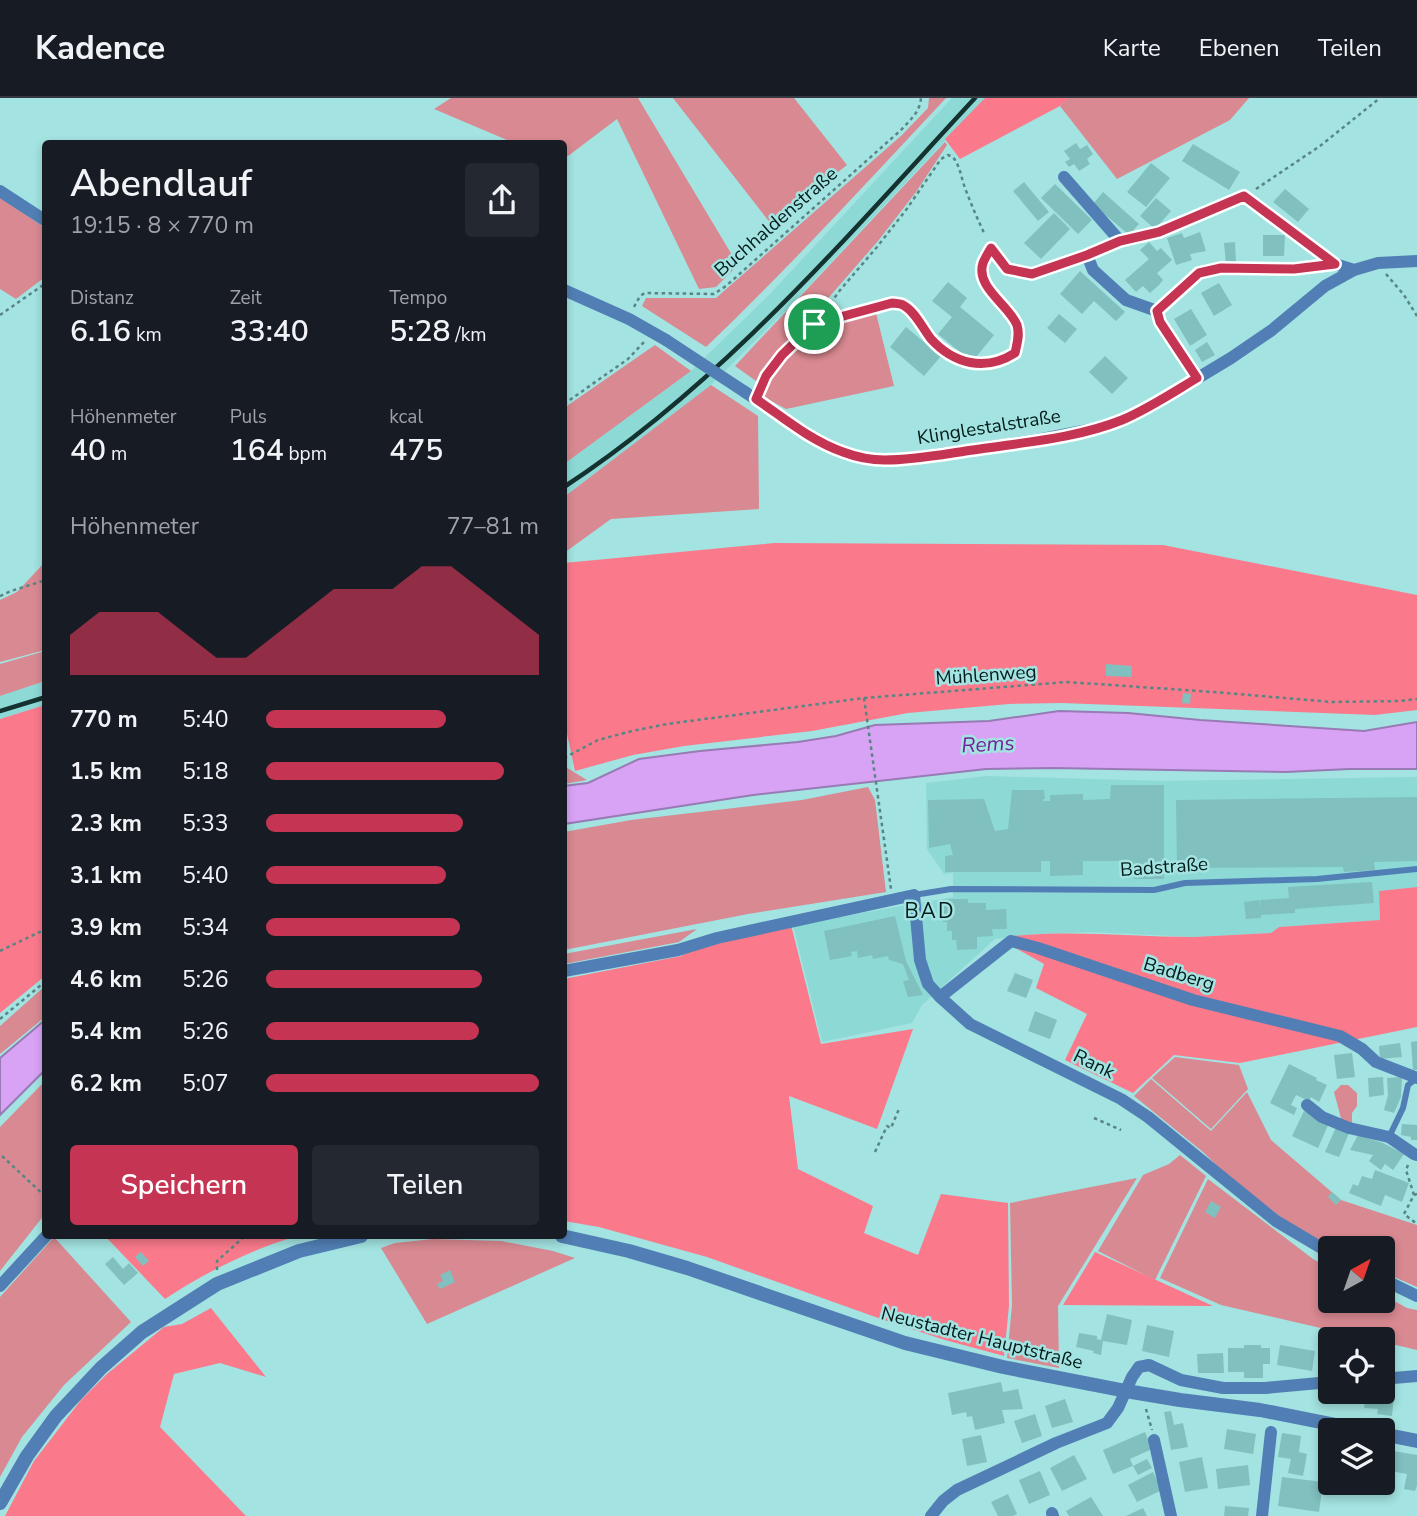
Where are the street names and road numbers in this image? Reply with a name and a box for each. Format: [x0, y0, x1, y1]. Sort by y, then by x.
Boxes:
street label: Buchhaldenstraße [709, 161, 843, 283]
street label: Klinglestalstraße [915, 403, 1063, 451]
street label: Mühlenweg [935, 659, 1037, 691]
street label: Badstraße [1119, 851, 1209, 883]
street label: Badberg [1140, 951, 1218, 997]
street label: Rank [1069, 1043, 1119, 1085]
street label: Neustadter Hauptstraße [878, 1300, 1086, 1376]

